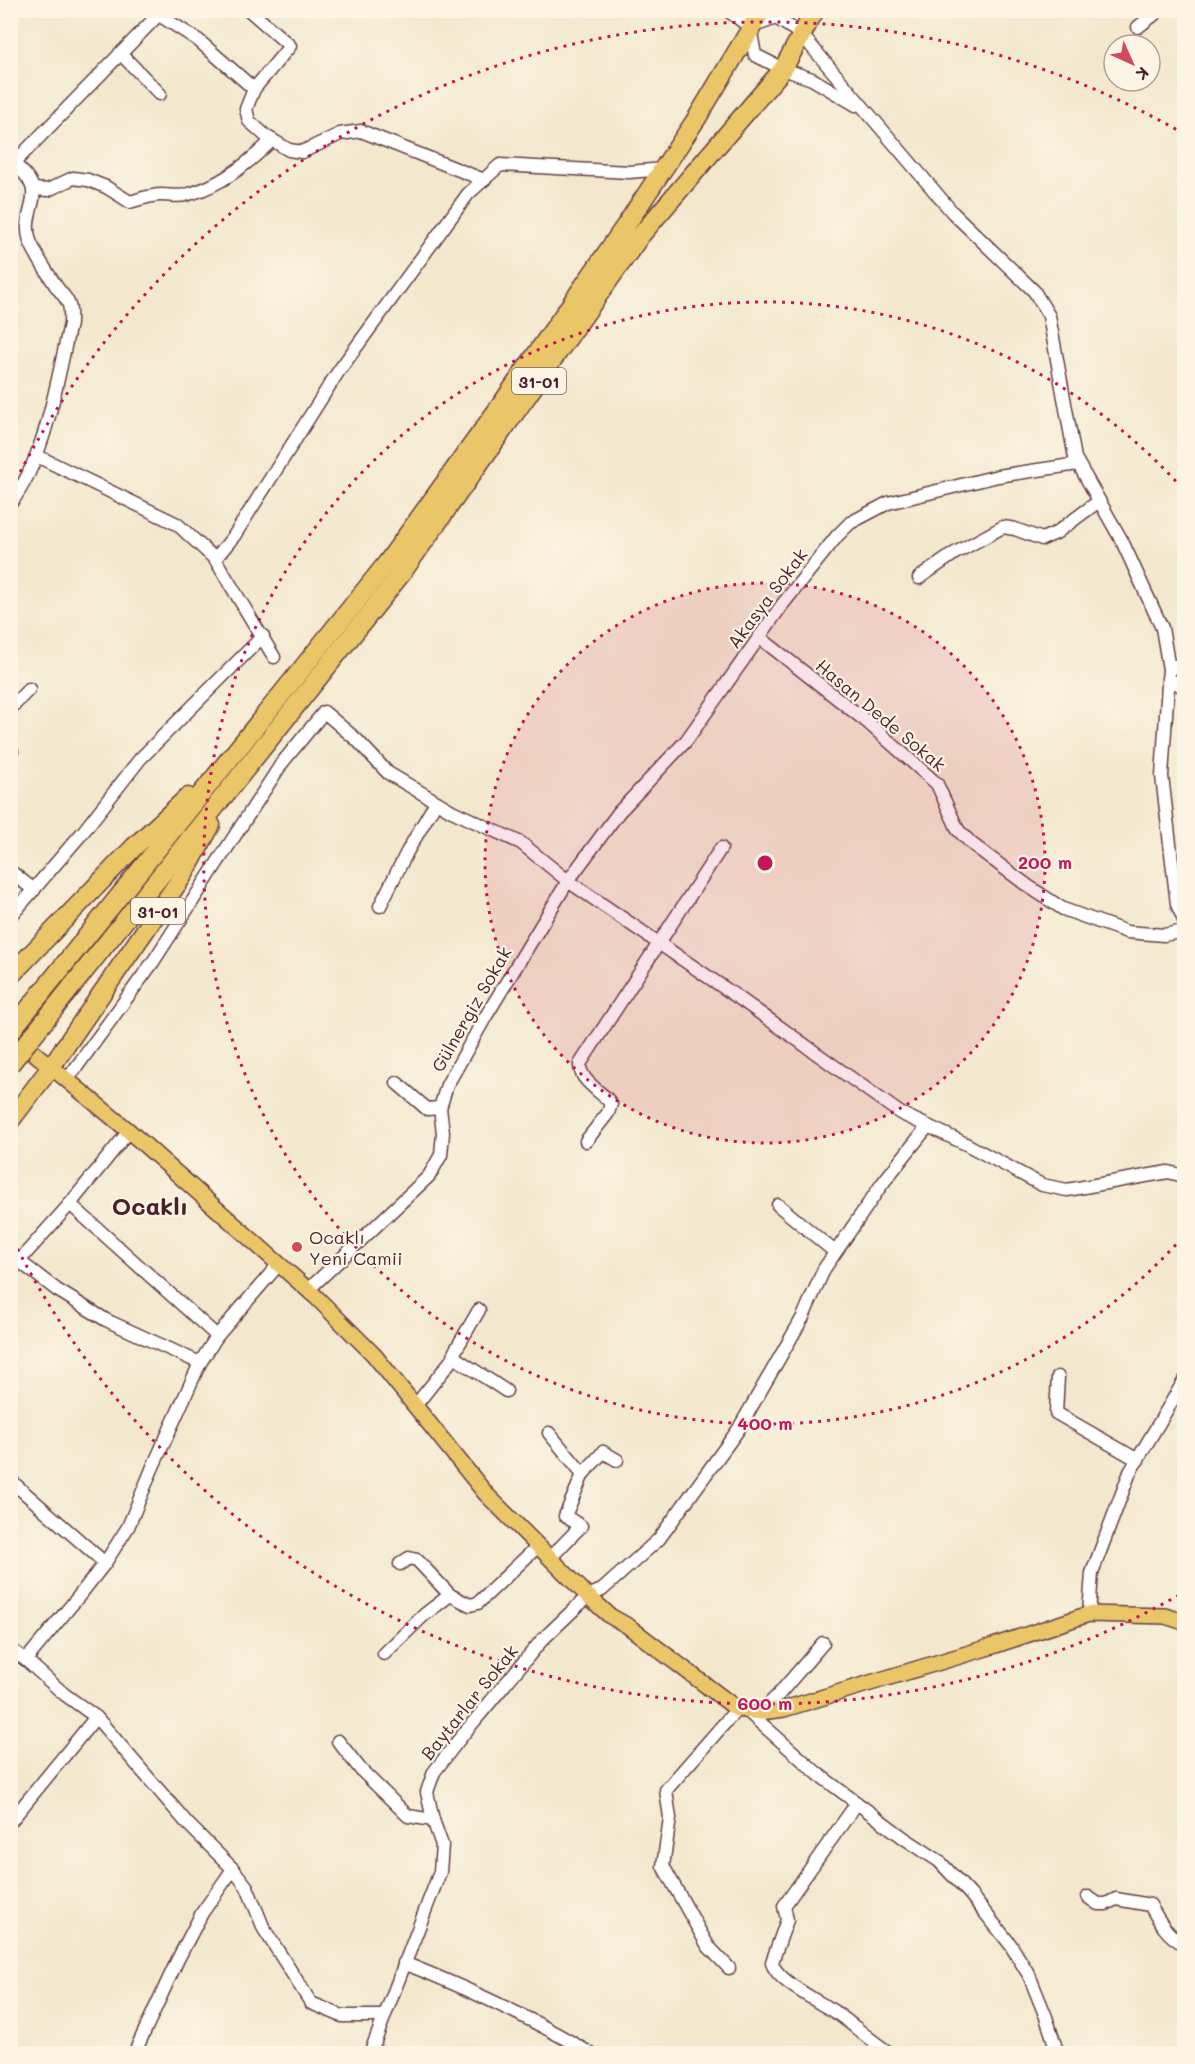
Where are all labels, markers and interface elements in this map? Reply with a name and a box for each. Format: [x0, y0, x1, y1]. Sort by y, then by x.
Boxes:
north arrow [1102, 33, 1162, 93]
text: K [1132, 63, 1154, 85]
road number: 31-01 [512, 368, 566, 394]
street label: Akasya Sokak [721, 543, 813, 653]
street label: Hasan Dede Sokak [811, 654, 951, 776]
text: 200 m [1018, 850, 1072, 874]
centre of rings [755, 853, 775, 873]
road number: 31-01 [131, 898, 185, 924]
street label: Gülnergiz Sokak [425, 942, 517, 1076]
district label: Ocaklı [112, 1190, 188, 1221]
place label: Ocaklı Yeni Camii [309, 1225, 403, 1270]
marker: Ocaklı Yeni Camii [290, 1240, 304, 1254]
text: 400 m [737, 1411, 793, 1435]
street label: Baytarlar Sokak [415, 1639, 523, 1765]
text: 600 m [738, 1691, 792, 1715]

